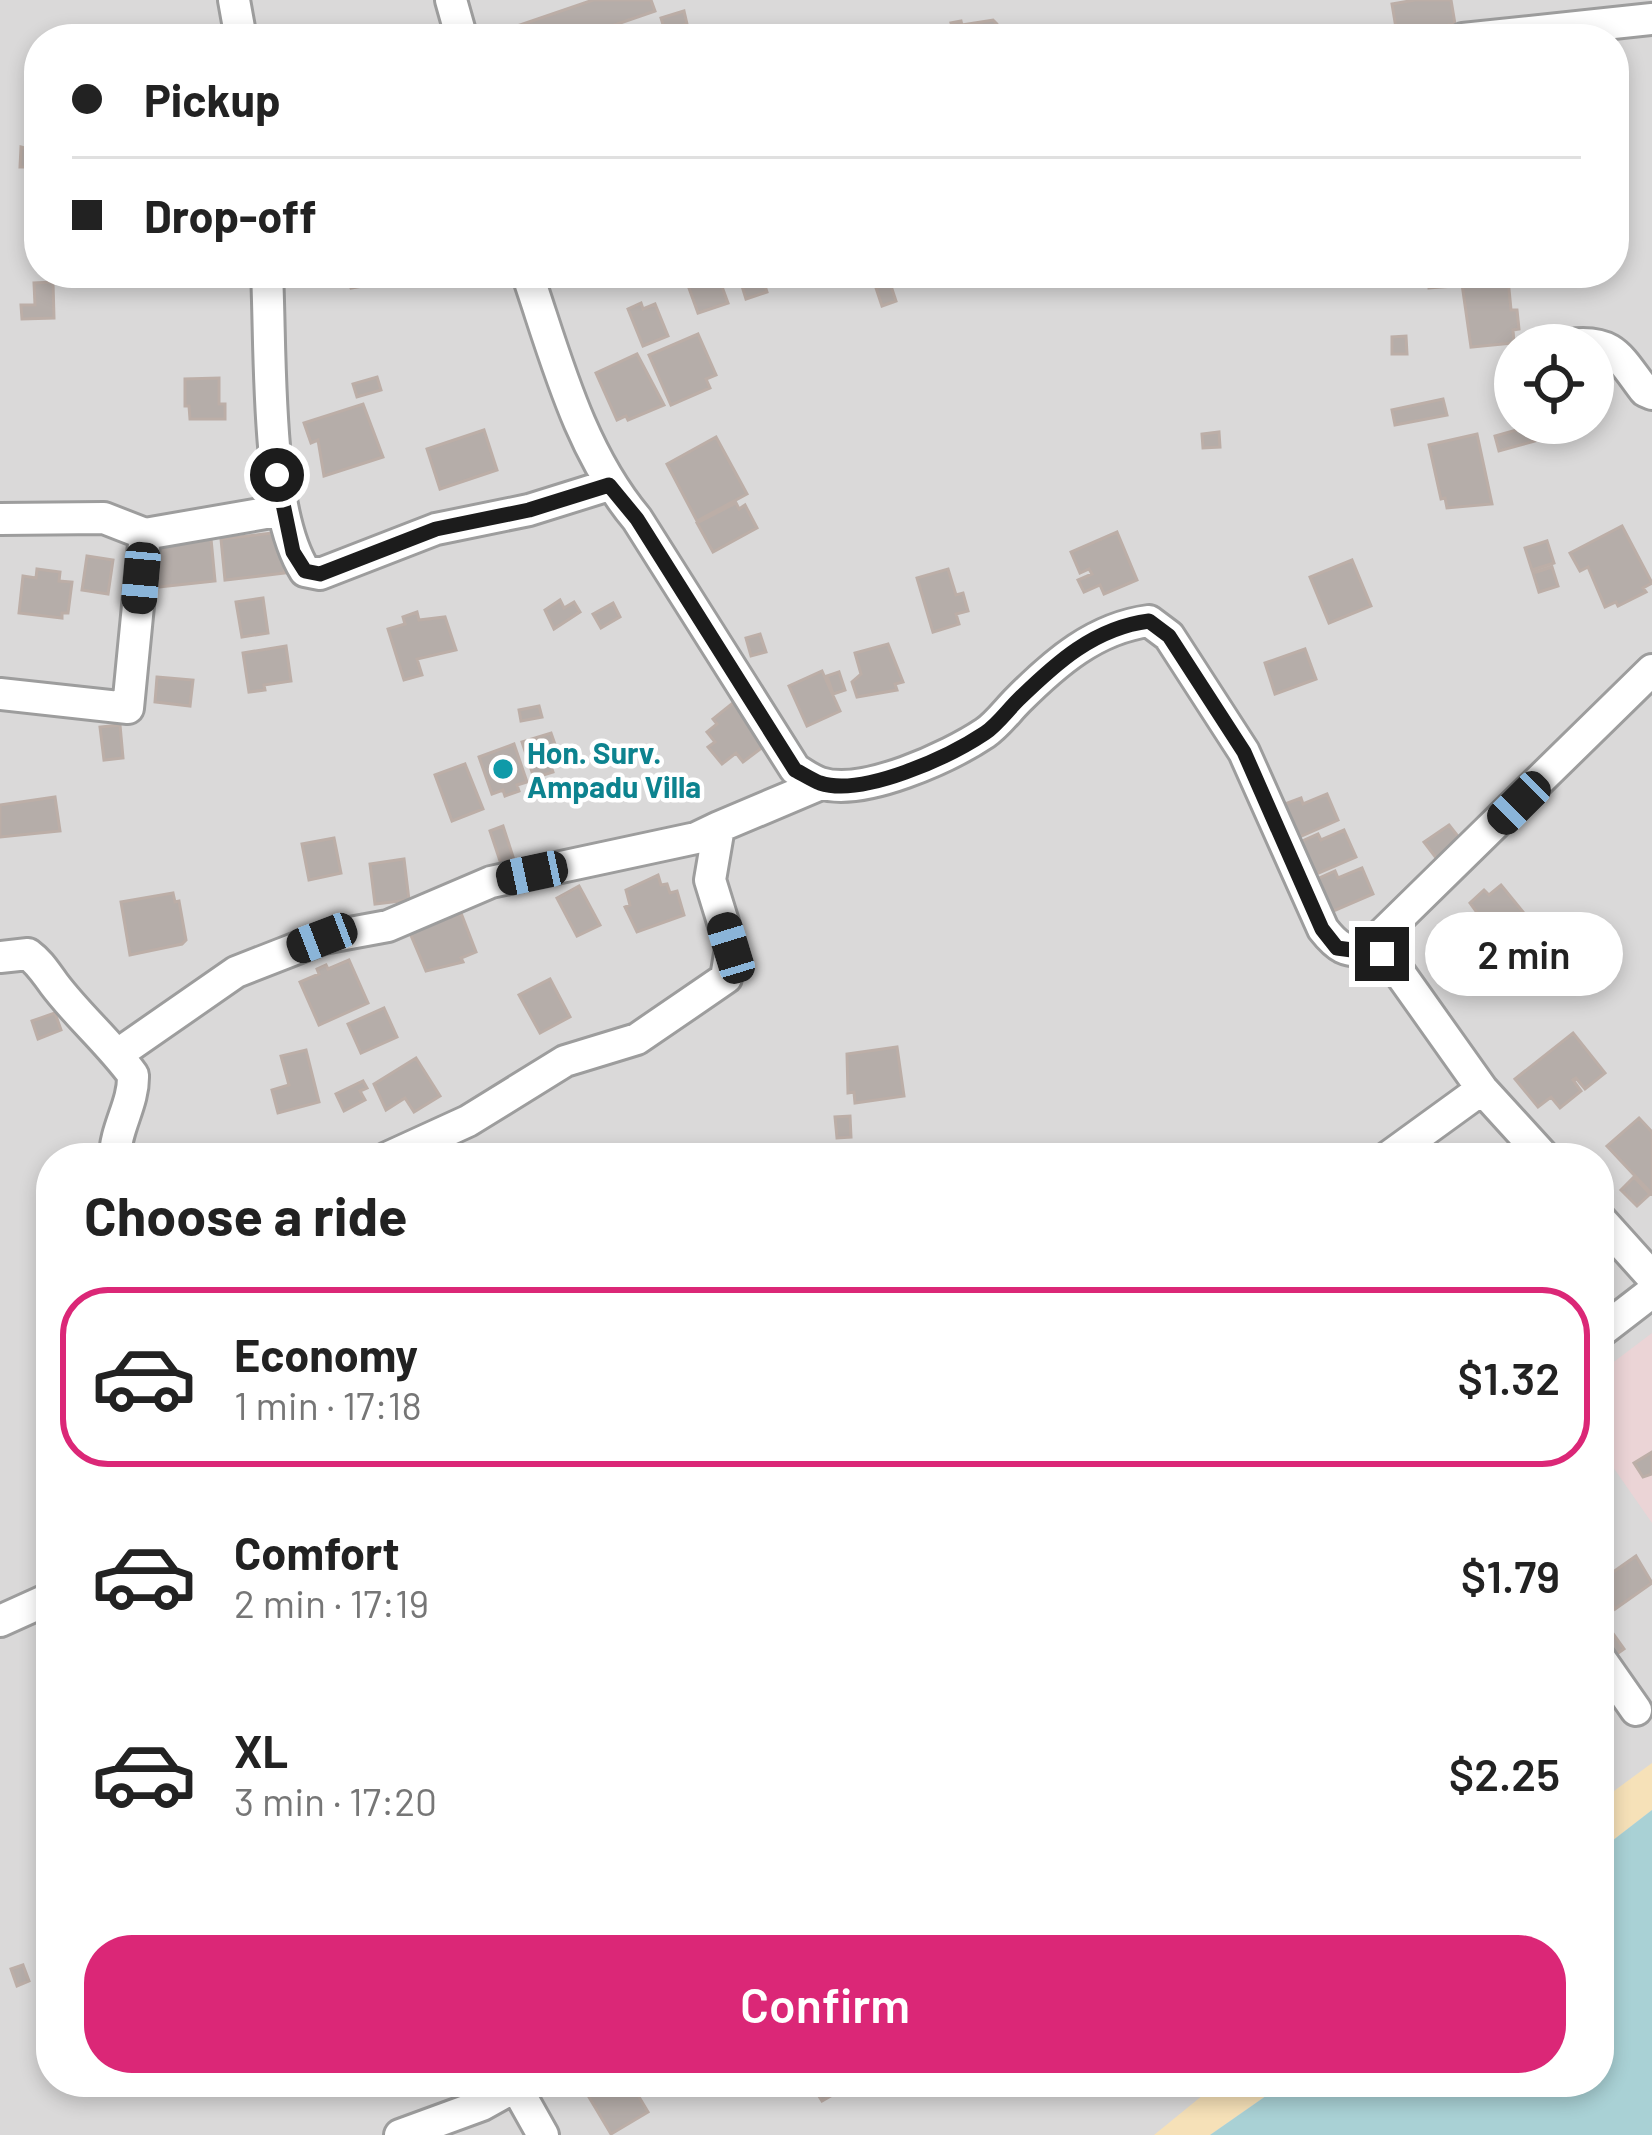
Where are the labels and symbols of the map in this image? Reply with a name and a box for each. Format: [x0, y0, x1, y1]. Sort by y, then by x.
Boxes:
route start [250, 448, 304, 502]
car [120, 541, 162, 615]
place label: Hon. Surv. Ampadu Villa [527, 734, 701, 804]
marker: Hon. Surv. Ampadu Villa [490, 756, 516, 782]
car [1481, 765, 1557, 841]
car [493, 848, 571, 898]
car [282, 908, 362, 968]
car [703, 908, 759, 988]
callout: 2 min [1424, 912, 1622, 996]
route end [1355, 927, 1409, 981]

